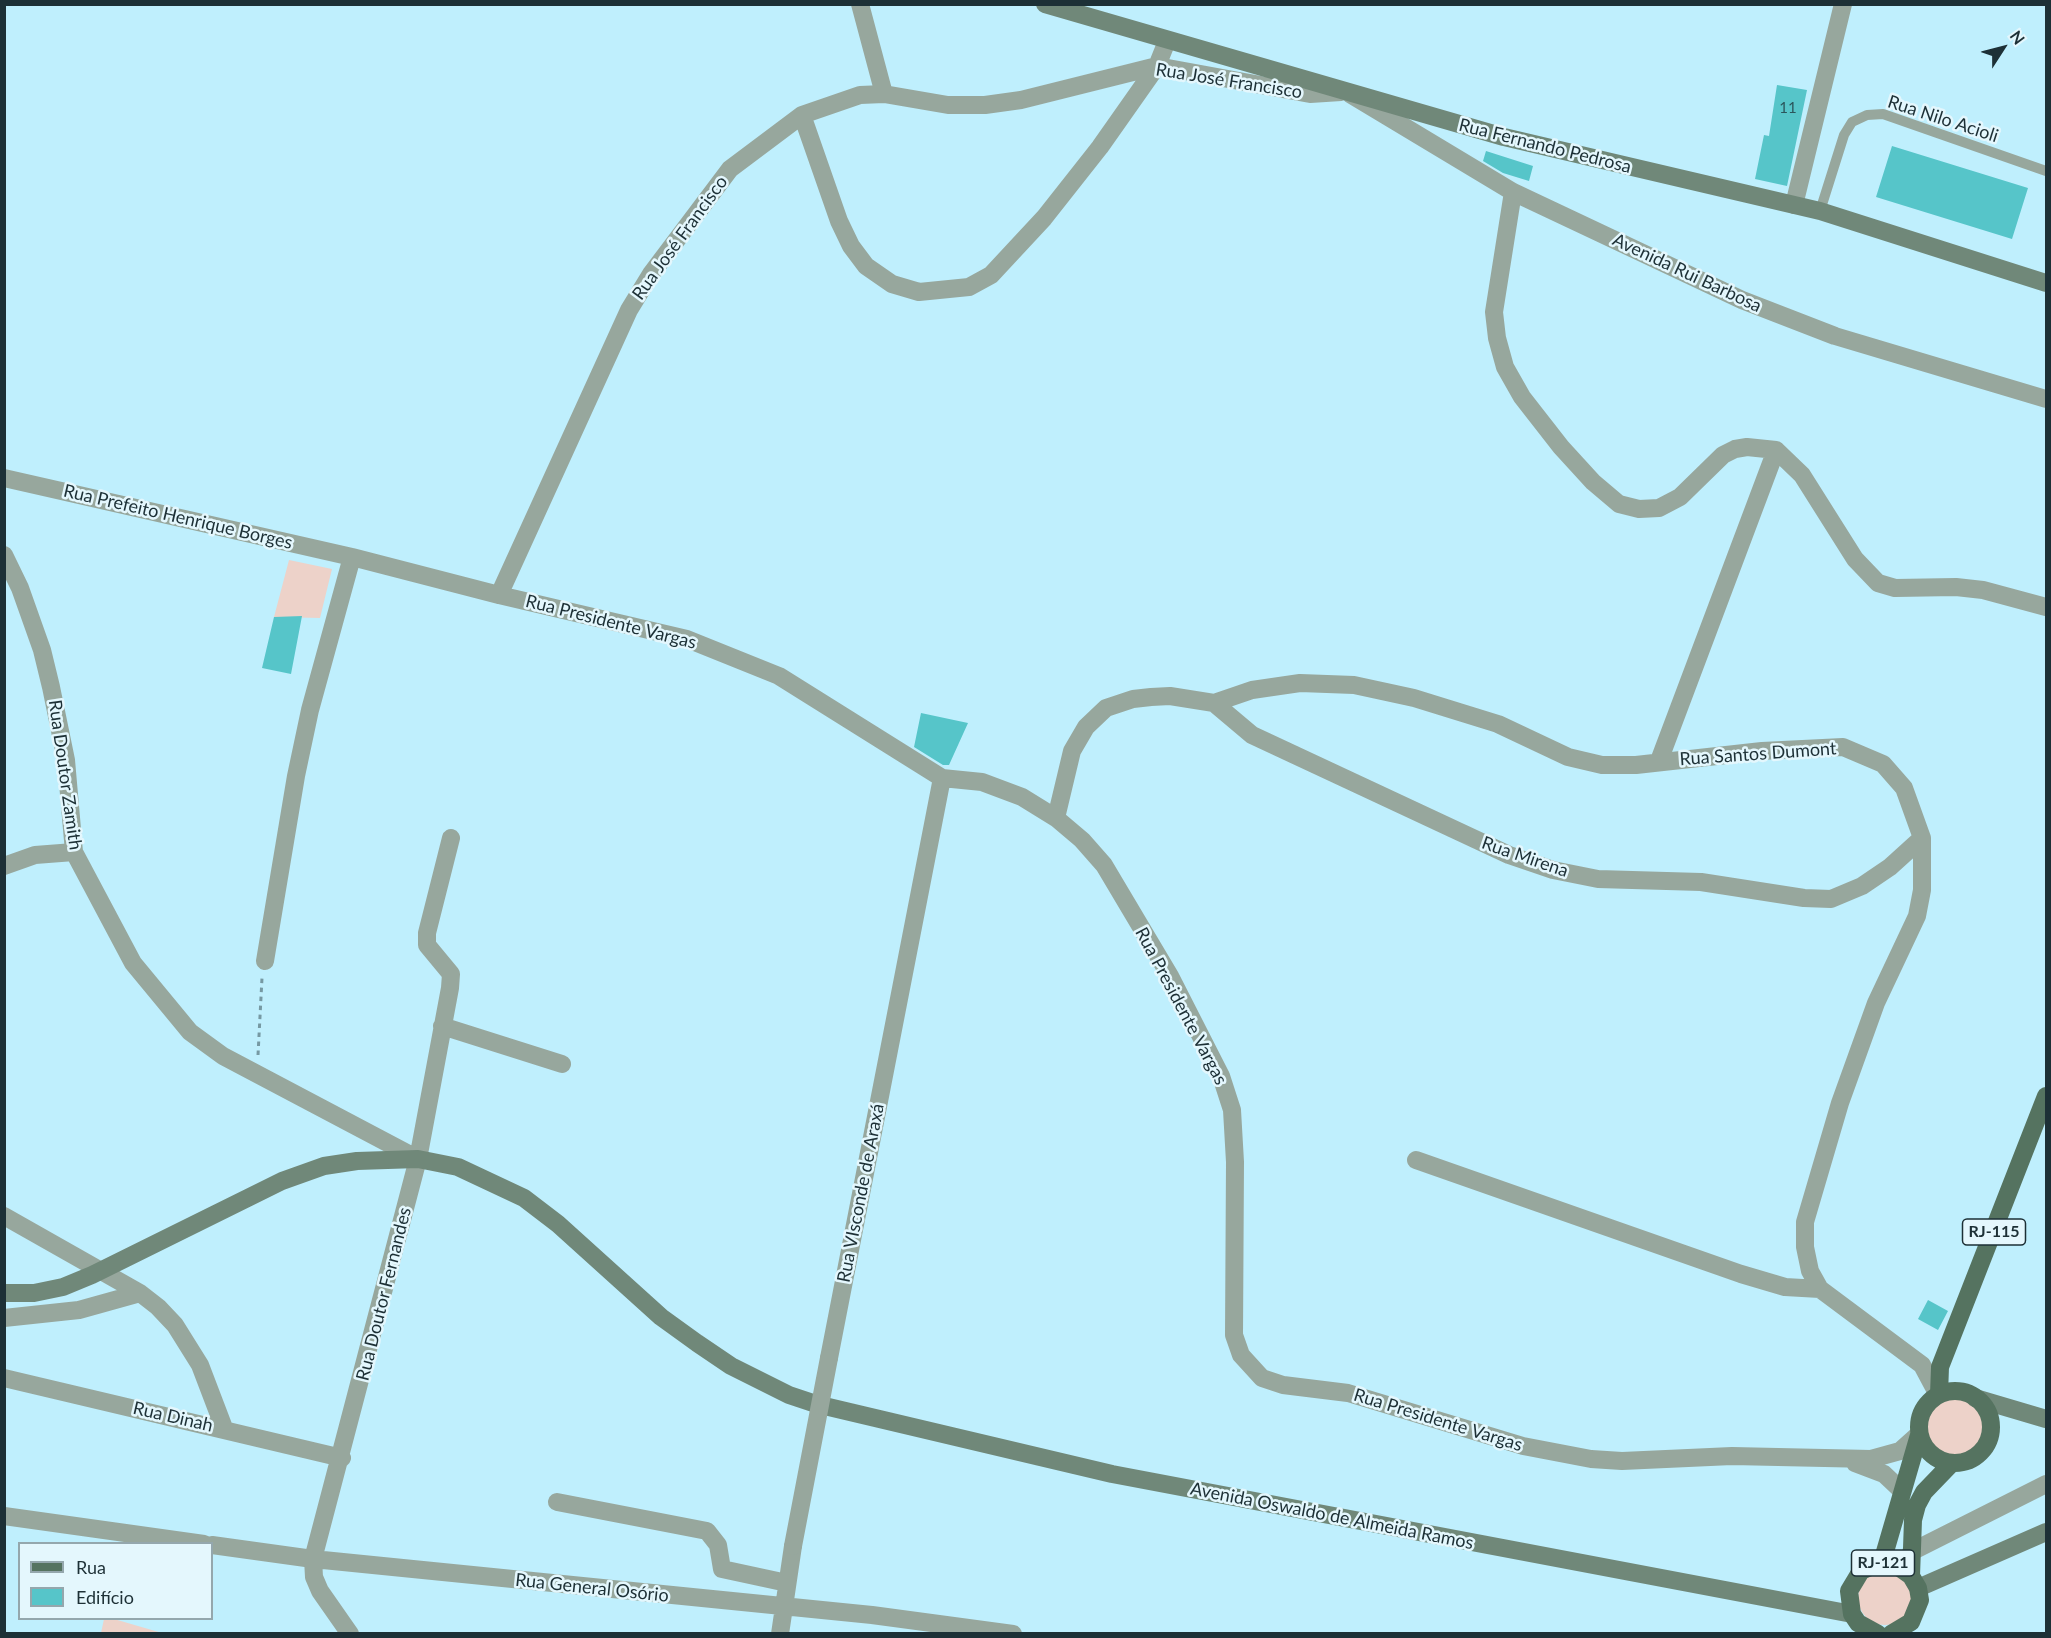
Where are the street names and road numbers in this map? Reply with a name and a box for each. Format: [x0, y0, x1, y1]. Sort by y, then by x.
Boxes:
street label: Rua José Francisco [1154, 59, 1304, 103]
street label: Rua Nilo Acioli [1885, 91, 2001, 147]
street label: Rua Fernando Pedrosa [1457, 114, 1633, 178]
street label: Rua José Francisco [628, 172, 732, 304]
street label: Avenida Rui Barbosa [1609, 229, 1765, 317]
street label: Rua Prefeito Henrique Borges [61, 480, 295, 554]
street label: Rua Presidente Vargas [523, 590, 699, 654]
street label: Rua Doutor Zamith [44, 699, 86, 851]
street label: Rua Santos Dumont [1679, 738, 1837, 770]
street label: Rua Mirena [1479, 832, 1571, 882]
street label: Rua Presidente Vargas [1130, 924, 1232, 1088]
street label: Rua VIsconde de Araxá [833, 1102, 889, 1284]
street label: Rua Doutor Fernandes [352, 1205, 416, 1383]
road number: RJ-115 [1962, 1219, 2026, 1245]
street label: Rua Presidente Vargas [1351, 1384, 1525, 1456]
street label: Rua Dinah [131, 1397, 215, 1437]
street label: Avenida Oswaldo de Almeida Ramos [1189, 1478, 1475, 1554]
road number: RJ-121 [1852, 1550, 1914, 1576]
street label: Rua General Osório [514, 1569, 670, 1607]

